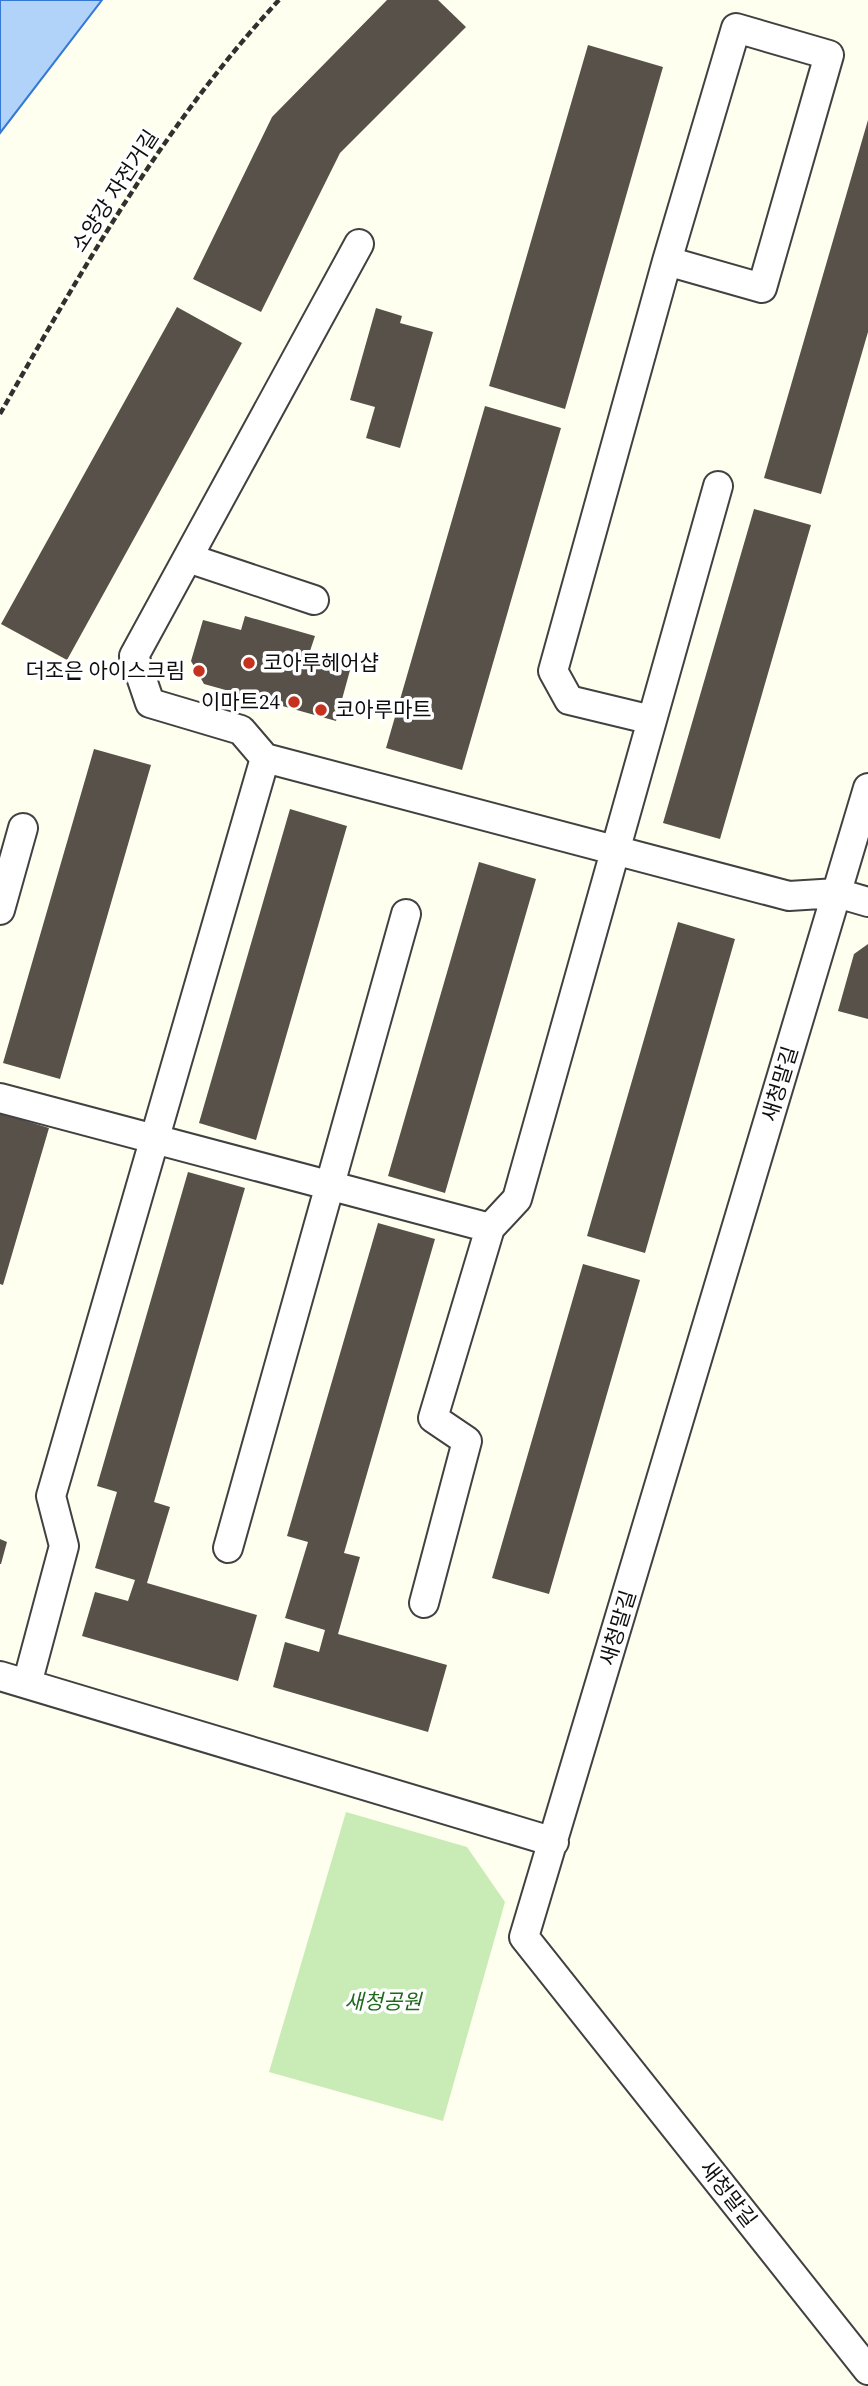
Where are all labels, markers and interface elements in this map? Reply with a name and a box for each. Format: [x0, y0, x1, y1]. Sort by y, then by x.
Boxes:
street label: 소양강 자전거길 [64, 124, 165, 257]
place label: 코아루헤어샵 [263, 648, 379, 677]
marker: 코아루헤어샵 [241, 655, 257, 671]
place label: 더조은 아이스크림 [26, 656, 185, 685]
marker: 더조은 아이스크림 [191, 663, 207, 679]
place label: 이마트24 [201, 687, 280, 716]
marker: 이마트24 [286, 694, 302, 710]
place label: 코아루마트 [335, 695, 432, 724]
marker: 코아루마트 [313, 702, 329, 718]
street label: 새청말길 [754, 1043, 805, 1125]
street label: 새청말길 [592, 1587, 643, 1669]
park label: 새청공원 [344, 1987, 423, 2016]
street label: 새청말길 [693, 2154, 764, 2233]

